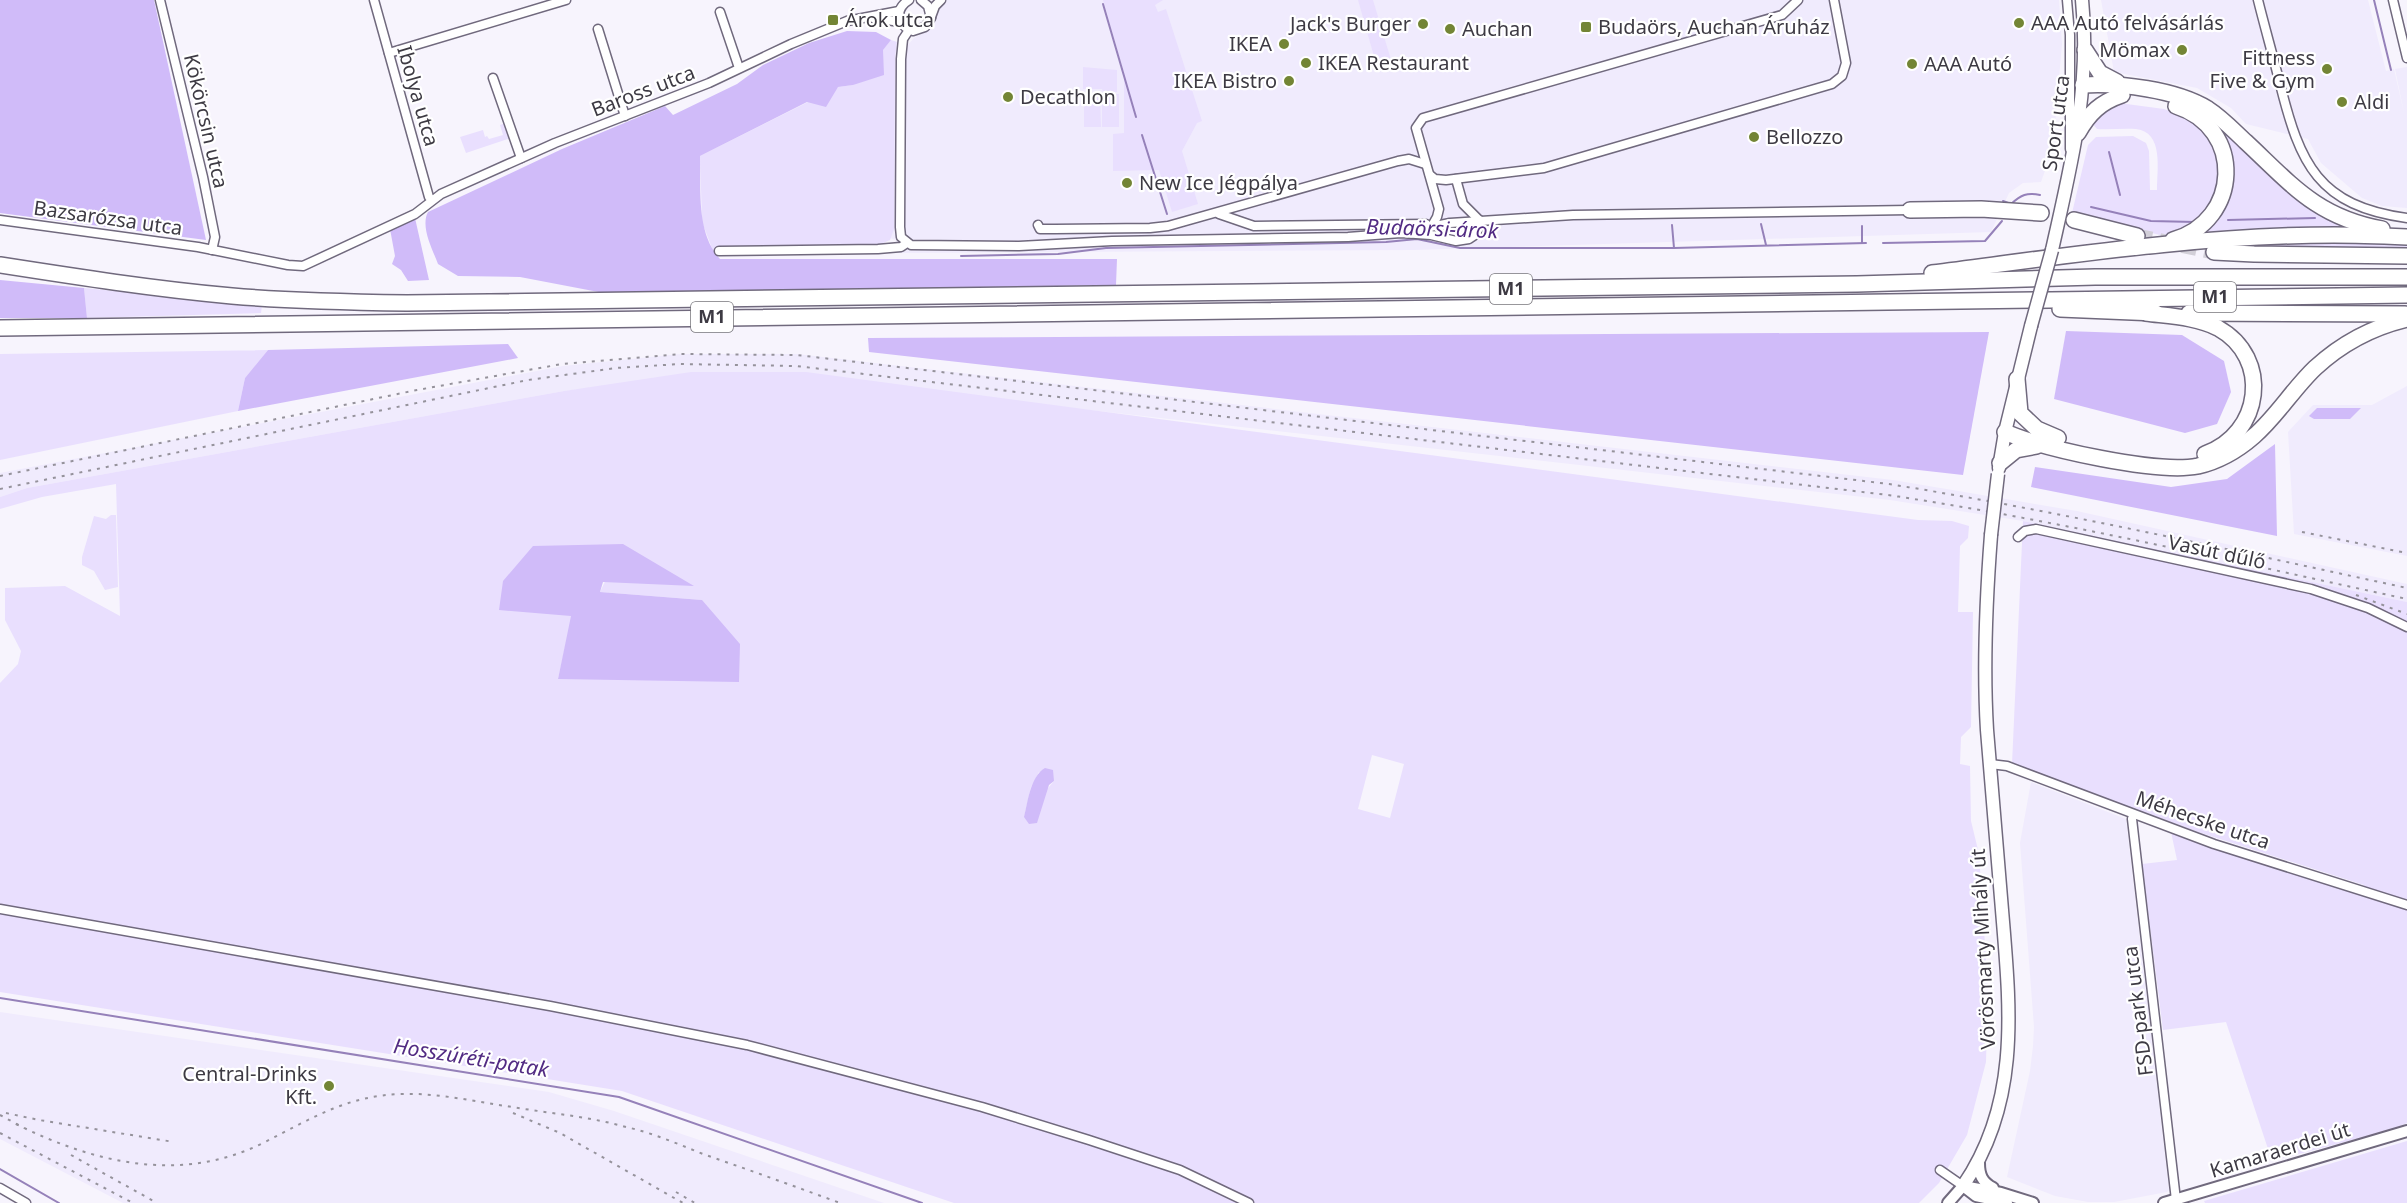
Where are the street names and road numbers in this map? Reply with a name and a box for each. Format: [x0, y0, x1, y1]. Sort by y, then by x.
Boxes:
street label: Ibolya utca [391, 42, 446, 149]
street label: Kökörcsin utca [178, 51, 235, 191]
street label: Baross utca [587, 58, 699, 123]
street label: Sport utca [2035, 73, 2076, 173]
street label: Bazsarózsa utca [32, 194, 184, 241]
road number: M1 [1490, 274, 1532, 304]
road number: M1 [2194, 282, 2236, 312]
road number: M1 [691, 302, 733, 332]
street label: Vasút dűlő [2166, 528, 2268, 575]
street label: Méhecske utca [2133, 784, 2274, 855]
street label: Vörösmarty Mihály út [1964, 848, 2001, 1050]
street label: FSD-park utca [2116, 945, 2159, 1077]
street label: Kamaraerdei út [2206, 1115, 2353, 1184]

